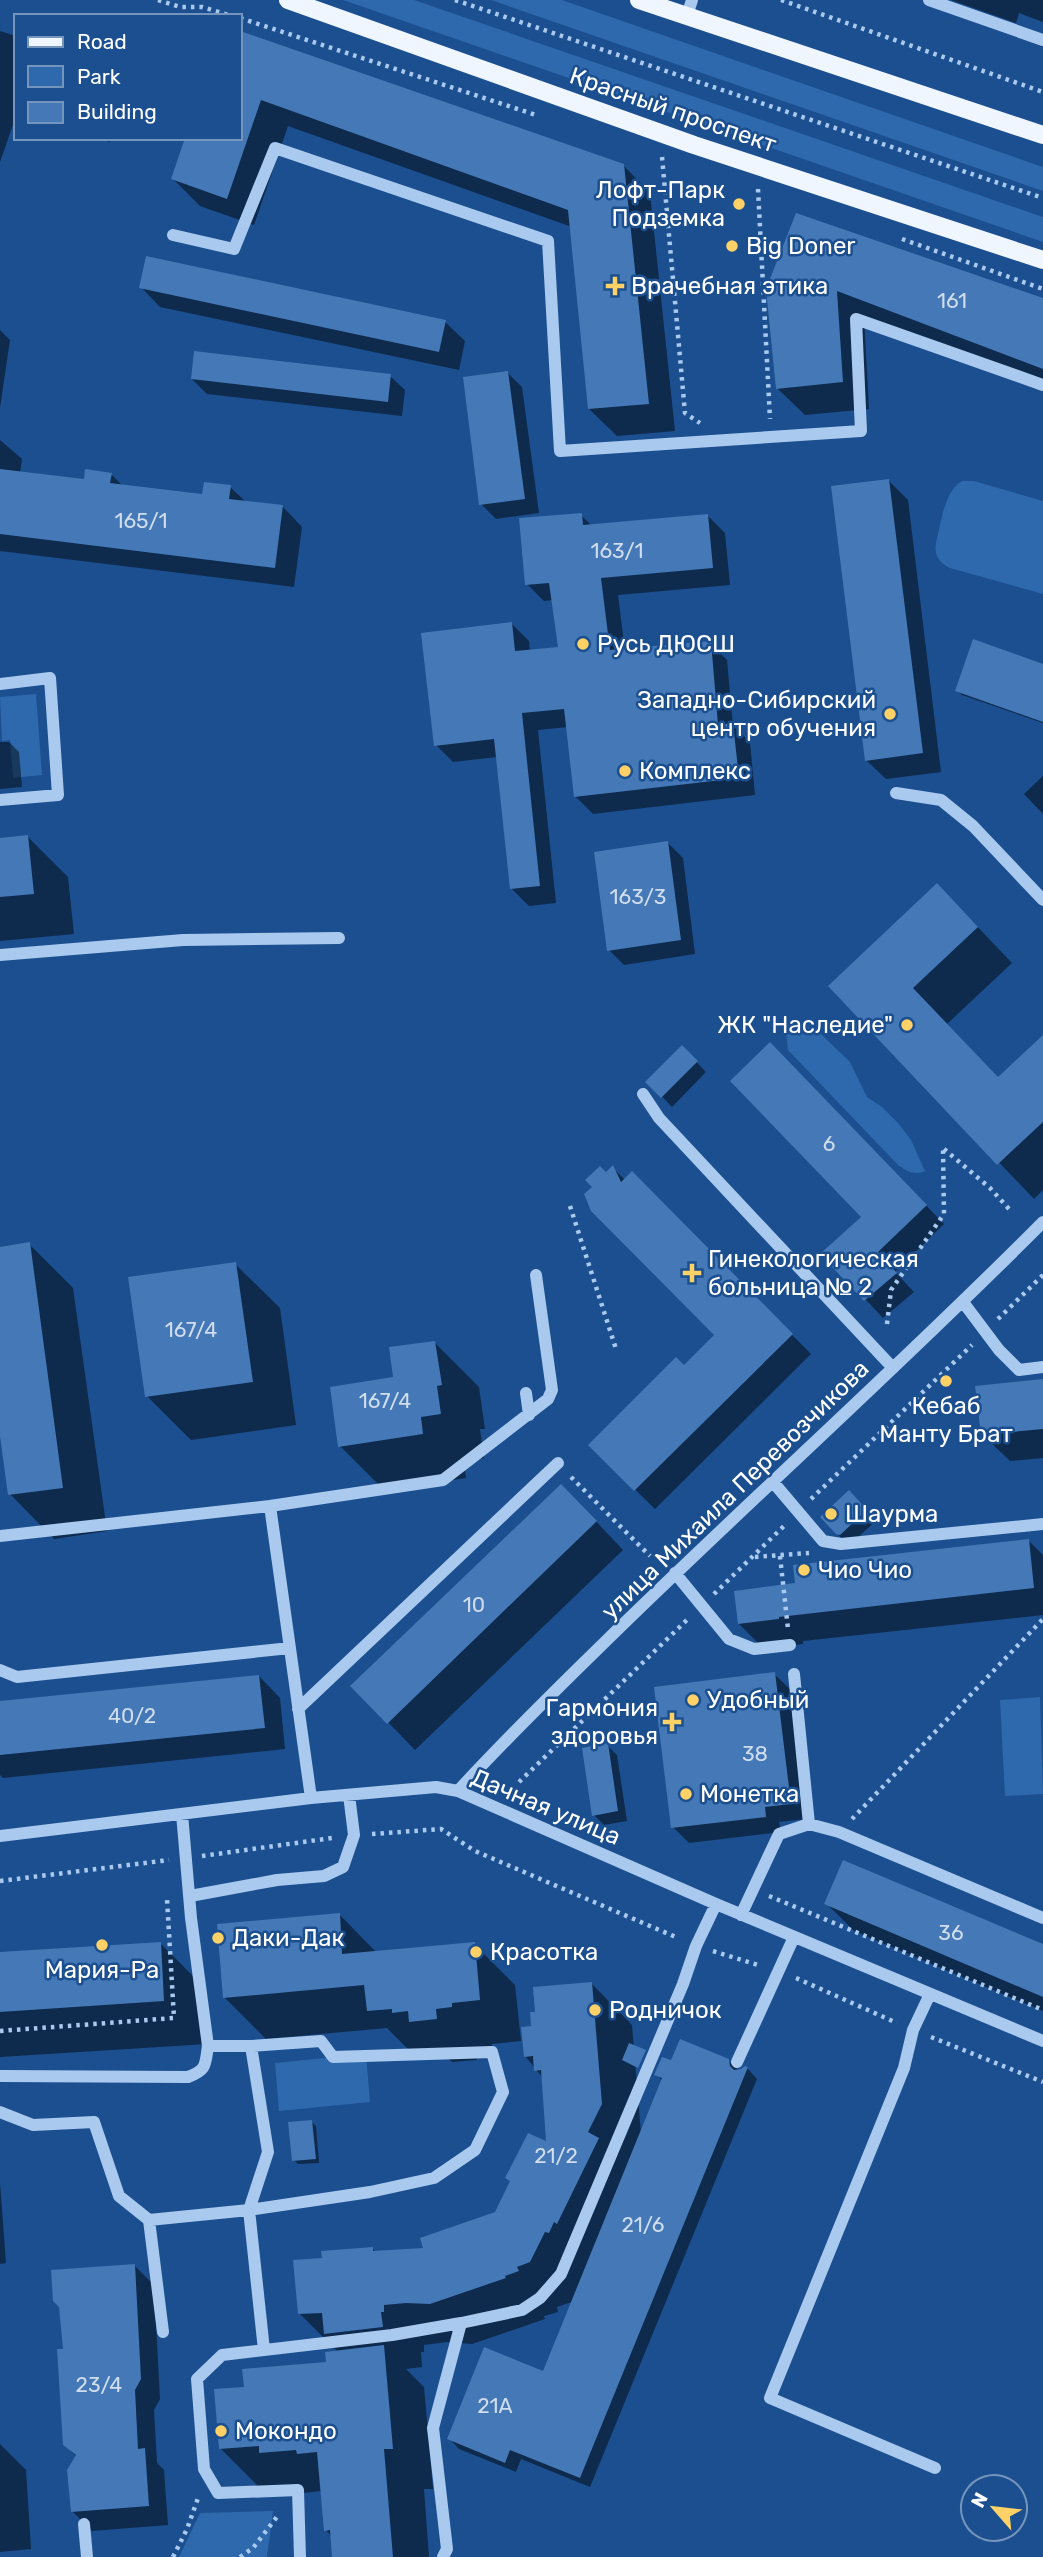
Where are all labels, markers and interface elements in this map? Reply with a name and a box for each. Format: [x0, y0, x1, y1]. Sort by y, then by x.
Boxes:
legend [14, 14, 242, 140]
text: Road [77, 29, 127, 54]
street label: Красный проспект [566, 62, 780, 158]
text: Park [77, 64, 121, 89]
text: Building [77, 99, 157, 124]
place label: Лофт-Парк Подземка [596, 176, 725, 232]
marker: Лофт-Парк Подземка [731, 196, 747, 212]
place label: Big Doner [746, 232, 855, 260]
marker: Big Doner [724, 238, 740, 254]
place label: Врачебная этика [631, 272, 828, 300]
marker: Врачебная этика [605, 276, 625, 296]
house number: 161 [937, 288, 967, 313]
house number: 165/1 [114, 508, 168, 533]
house number: 163/1 [590, 538, 644, 563]
place label: Русь ДЮСШ [597, 630, 735, 658]
marker: Русь ДЮСШ [575, 636, 591, 652]
place label: Западно-Сибирский центр обучения [637, 686, 876, 742]
marker: Западно-Сибирский центр обучения [882, 706, 898, 722]
place label: Комплекс [639, 757, 751, 785]
marker: Комплекс [617, 763, 633, 779]
house number: 163/3 [610, 884, 666, 909]
place label: ЖК "Наследие" [717, 1011, 893, 1039]
marker: ЖК "Наследие" [899, 1017, 915, 1033]
house number: 6 [823, 1131, 835, 1156]
place label: Гинекологическая больница № 2 [708, 1245, 919, 1301]
marker: Гинекологическая больница № 2 [682, 1263, 702, 1283]
house number: 167/4 [165, 1317, 217, 1342]
street label: улица Михаила Перевозчикова [595, 1355, 875, 1625]
marker: Кебаб Манту Брат [938, 1373, 954, 1389]
house number: 167/4 [359, 1388, 411, 1413]
place label: Кебаб Манту Брат [879, 1392, 1013, 1448]
place label: Шаурма [845, 1500, 938, 1528]
marker: Шаурма [823, 1506, 839, 1522]
place label: Чио Чио [818, 1556, 912, 1584]
marker: Чио Чио [796, 1562, 812, 1578]
house number: 10 [463, 1592, 485, 1617]
place label: Удобный [707, 1686, 809, 1714]
marker: Удобный [685, 1692, 701, 1708]
place label: Гармония здоровья [545, 1694, 658, 1750]
house number: 40/2 [108, 1703, 156, 1728]
marker: Гармония здоровья [664, 1714, 680, 1730]
house number: 38 [742, 1741, 768, 1766]
street label: Дачная улица [467, 1763, 625, 1851]
place label: Монетка [700, 1780, 799, 1808]
marker: Монетка [678, 1786, 694, 1802]
house number: 36 [938, 1920, 964, 1945]
place label: Даки-Дак [232, 1924, 345, 1952]
marker: Даки-Дак [210, 1930, 226, 1946]
marker: Мария-Ра [94, 1937, 110, 1953]
place label: Красотка [490, 1938, 598, 1966]
marker: Красотка [468, 1944, 484, 1960]
place label: Мария-Ра [45, 1956, 159, 1984]
place label: Родничок [609, 1996, 722, 2024]
marker: Родничок [587, 2002, 603, 2018]
house number: 21/2 [534, 2143, 578, 2168]
house number: 21/6 [622, 2212, 665, 2237]
house number: 23/4 [76, 2372, 122, 2397]
house number: 21А [477, 2393, 513, 2418]
place label: Мокондо [235, 2417, 337, 2445]
marker: Мокондо [213, 2423, 229, 2439]
north arrow [959, 2473, 1029, 2543]
text: N [966, 2489, 993, 2512]

